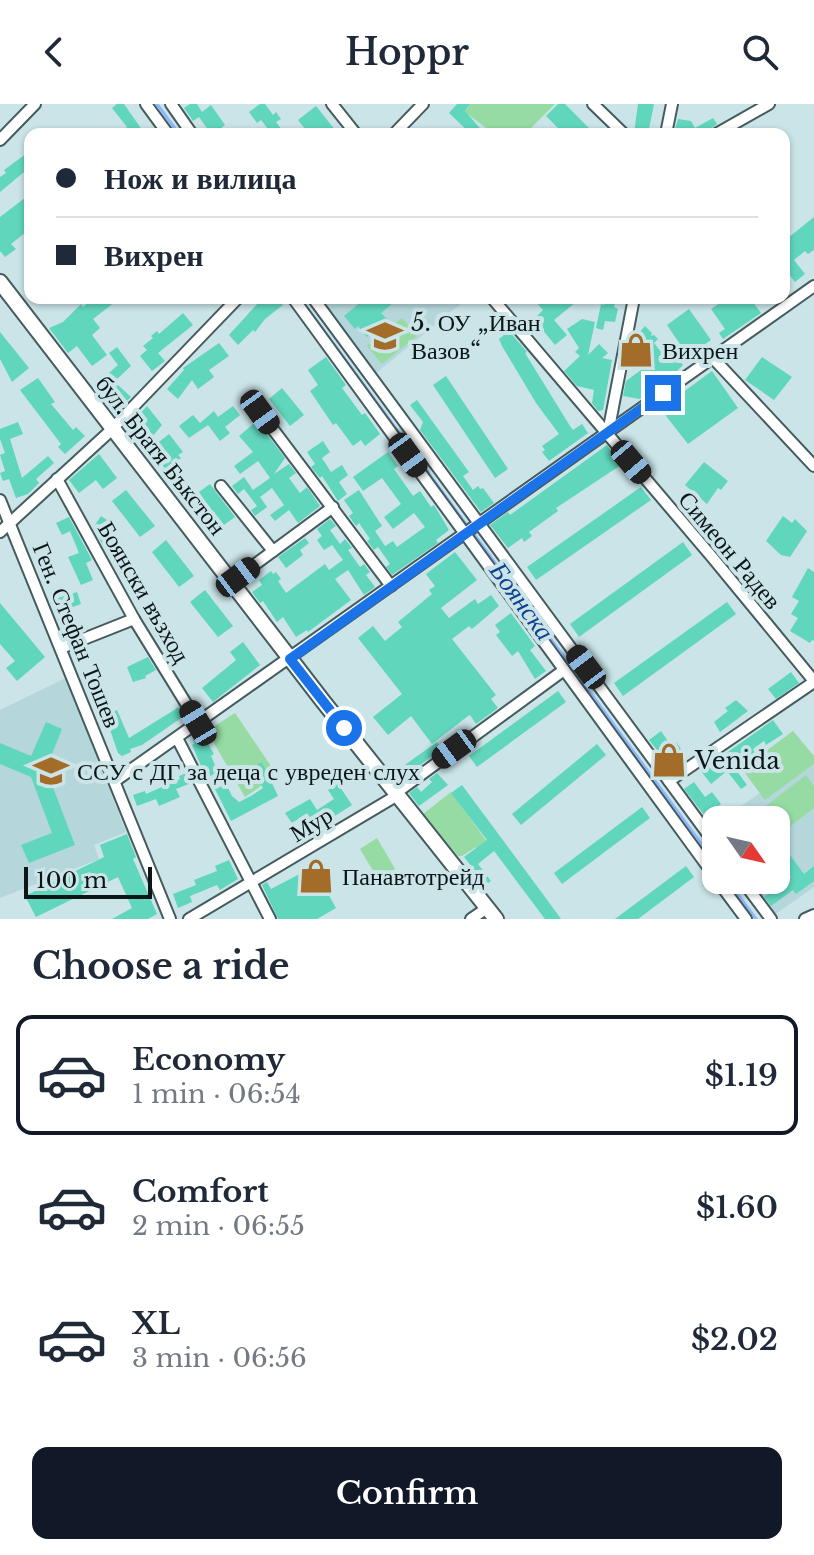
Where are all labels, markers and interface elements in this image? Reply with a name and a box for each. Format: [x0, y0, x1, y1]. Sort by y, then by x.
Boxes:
icon: back [32, 30, 76, 74]
text: Hoppr [345, 30, 469, 75]
icon: search [738, 30, 782, 74]
text: Нож и вилица [104, 160, 296, 197]
text: Вихрен [104, 237, 204, 274]
place label: 5. ОУ „Иван Вазов“ [411, 308, 541, 365]
school or university icon: 5. ОУ „Иван Вазов“ [366, 317, 404, 355]
shop icon: Вихрен [617, 331, 655, 369]
place label: Вихрен [662, 336, 739, 365]
street label: бул. Братя Бъкстон [90, 370, 232, 541]
route end [645, 375, 681, 411]
car [236, 386, 284, 438]
car [384, 429, 432, 481]
car [606, 436, 656, 488]
street label: Симеон Радев [672, 485, 788, 615]
street label: Боянски възход [92, 516, 196, 668]
street label: Ген. Стефан Тошев [27, 538, 127, 732]
car [212, 553, 264, 601]
water label: Боянска [482, 555, 561, 646]
car [562, 641, 610, 693]
car [175, 696, 221, 750]
route start [326, 710, 362, 746]
car [428, 725, 480, 773]
shop icon: Venida [650, 741, 688, 779]
place label: Venida [694, 746, 780, 775]
school or university icon: ССУ с ДГ за деца с увреден слух [32, 752, 70, 790]
place label: ССУ с ДГ за деца с увреден слух [77, 757, 420, 786]
street label: Мур [284, 800, 338, 848]
north arrow [702, 806, 790, 894]
map controls [702, 806, 790, 894]
shop icon: Панавтотрейд [297, 857, 335, 895]
place label: Панавтотрейд [342, 862, 485, 891]
scale bar [24, 863, 152, 899]
text: 100 m [36, 867, 107, 894]
text: Choose a ride [32, 944, 289, 989]
icon: car [36, 1039, 108, 1111]
text: Economy [132, 1041, 285, 1078]
text: $1.19 [705, 1057, 778, 1094]
text: 1 min · 06:54 [132, 1078, 301, 1110]
icon: car [36, 1171, 108, 1243]
text: Comfort [132, 1173, 269, 1210]
text: $1.60 [696, 1189, 778, 1226]
text: 2 min · 06:55 [132, 1210, 305, 1242]
icon: car [36, 1303, 108, 1375]
text: XL [132, 1305, 180, 1342]
text: $2.02 [691, 1321, 778, 1358]
text: 3 min · 06:56 [132, 1342, 307, 1374]
button: Confirm [32, 1447, 782, 1539]

